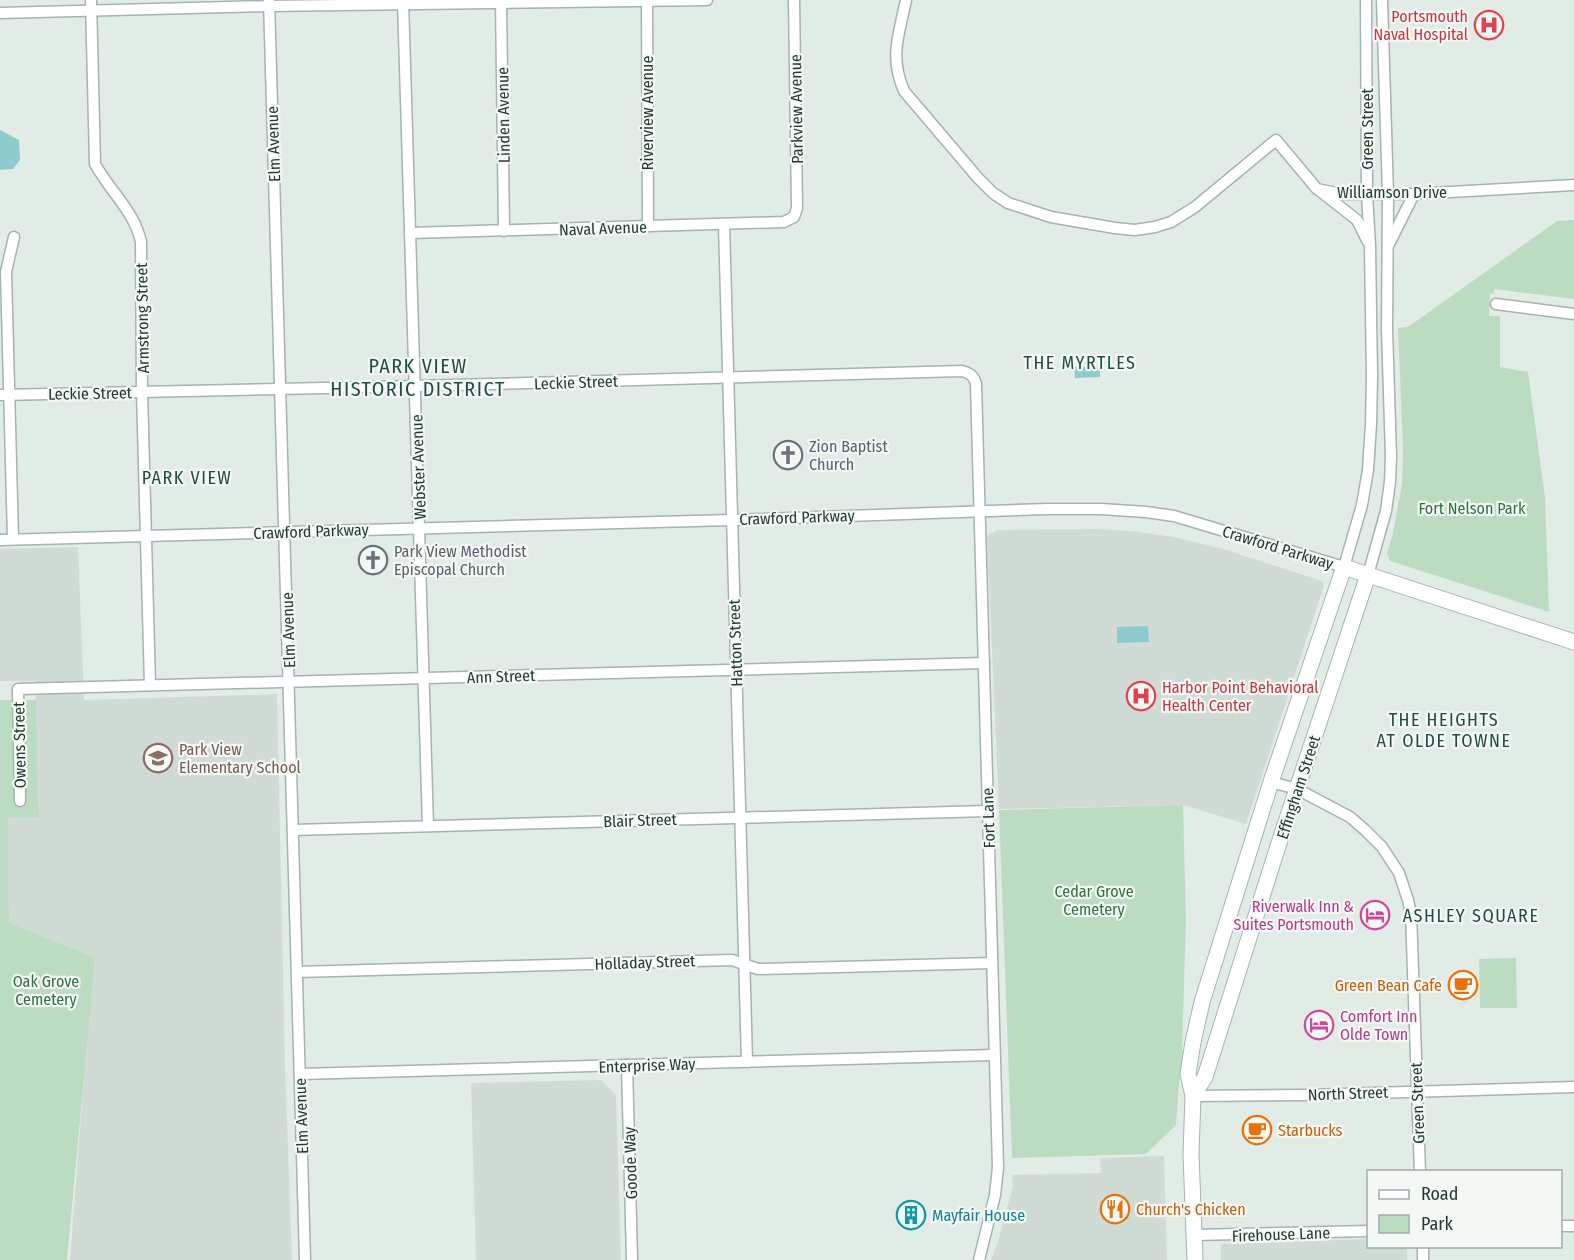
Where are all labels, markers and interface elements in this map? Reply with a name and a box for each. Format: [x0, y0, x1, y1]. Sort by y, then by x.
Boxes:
place label: Portsmouth Naval Hospital [1374, 7, 1468, 44]
hospital icon: Portsmouth Naval Hospital [1473, 9, 1505, 41]
street label: Parkview Avenue [786, 54, 807, 164]
street label: Riverview Avenue [638, 56, 657, 170]
street label: Linden Avenue [493, 67, 514, 163]
street label: Green Street [1358, 87, 1377, 170]
street label: Elm Avenue [263, 106, 284, 182]
street label: Williamson Drive [1337, 183, 1447, 202]
street label: Naval Avenue [559, 217, 647, 240]
street label: Armstrong Street [132, 262, 153, 374]
district label: THE MYRTLES [1024, 352, 1136, 374]
district label: PARK VIEW HISTORIC DISTRICT [330, 354, 506, 401]
street label: Leckie Street [534, 372, 619, 393]
street label: Leckie Street [48, 383, 133, 404]
street label: Webster Avenue [407, 414, 430, 520]
place label: Zion Baptist Church [809, 437, 888, 474]
church icon: Zion Baptist Church [772, 439, 804, 471]
district label: PARK VIEW [142, 467, 232, 489]
park label: Fort Nelson Park [1418, 499, 1526, 518]
street label: Crawford Parkway [739, 506, 856, 529]
street label: Crawford Parkway [253, 520, 370, 543]
street label: Crawford Parkway [1220, 522, 1337, 574]
place label: Park View Methodist Episcopal Church [394, 542, 527, 579]
church icon: Park View Methodist Episcopal Church [357, 544, 389, 576]
street label: Elm Avenue [278, 592, 299, 668]
street label: Hatton Street [724, 598, 747, 687]
street label: Ann Street [467, 666, 536, 687]
place label: Harbor Point Behavioral Health Center [1162, 678, 1318, 715]
hospital icon: Harbor Point Behavioral Health Center [1125, 680, 1157, 712]
street label: Owens Street [9, 701, 30, 789]
district label: THE HEIGHTS AT OLDE TOWNE [1377, 709, 1511, 752]
street label: Effingham Street [1273, 732, 1324, 841]
place label: Park View Elementary School [179, 740, 301, 777]
school or university icon: Park View Elementary School [142, 742, 174, 774]
street label: Fort Lane [978, 787, 999, 849]
street label: Blair Street [603, 810, 678, 831]
park label: Cedar Grove Cemetery [1054, 882, 1134, 919]
place label: Riverwalk Inn & Suites Portsmouth [1233, 897, 1354, 934]
hotel icon: Riverwalk Inn & Suites Portsmouth [1359, 899, 1391, 931]
district label: ASHLEY SQUARE [1403, 905, 1539, 927]
street label: Holladay Street [594, 951, 696, 974]
cafe icon: Green Bean Cafe [1447, 969, 1479, 1001]
park label: Oak Grove Cemetery [13, 972, 79, 1009]
place label: Green Bean Cafe [1335, 976, 1442, 995]
place label: Comfort Inn Olde Town [1340, 1007, 1417, 1044]
hotel icon: Comfort Inn Olde Town [1303, 1009, 1335, 1041]
street label: Enterprise Way [598, 1054, 697, 1077]
street label: Green Street [1407, 1061, 1428, 1144]
street label: Elm Avenue [291, 1078, 312, 1154]
street label: North Street [1307, 1083, 1389, 1104]
cafe icon: Starbucks [1241, 1114, 1273, 1146]
place label: Starbucks [1278, 1121, 1343, 1140]
street label: Goode Way [620, 1126, 641, 1200]
legend [1367, 1170, 1562, 1248]
text: Road [1421, 1183, 1458, 1205]
restaurant icon: Church's Chicken [1099, 1193, 1131, 1225]
building icon: Mayfair House [895, 1199, 927, 1231]
place label: Church's Chicken [1136, 1200, 1246, 1219]
place label: Mayfair House [932, 1206, 1025, 1225]
text: Park [1421, 1213, 1454, 1235]
street label: Firehouse Lane [1231, 1223, 1331, 1246]

